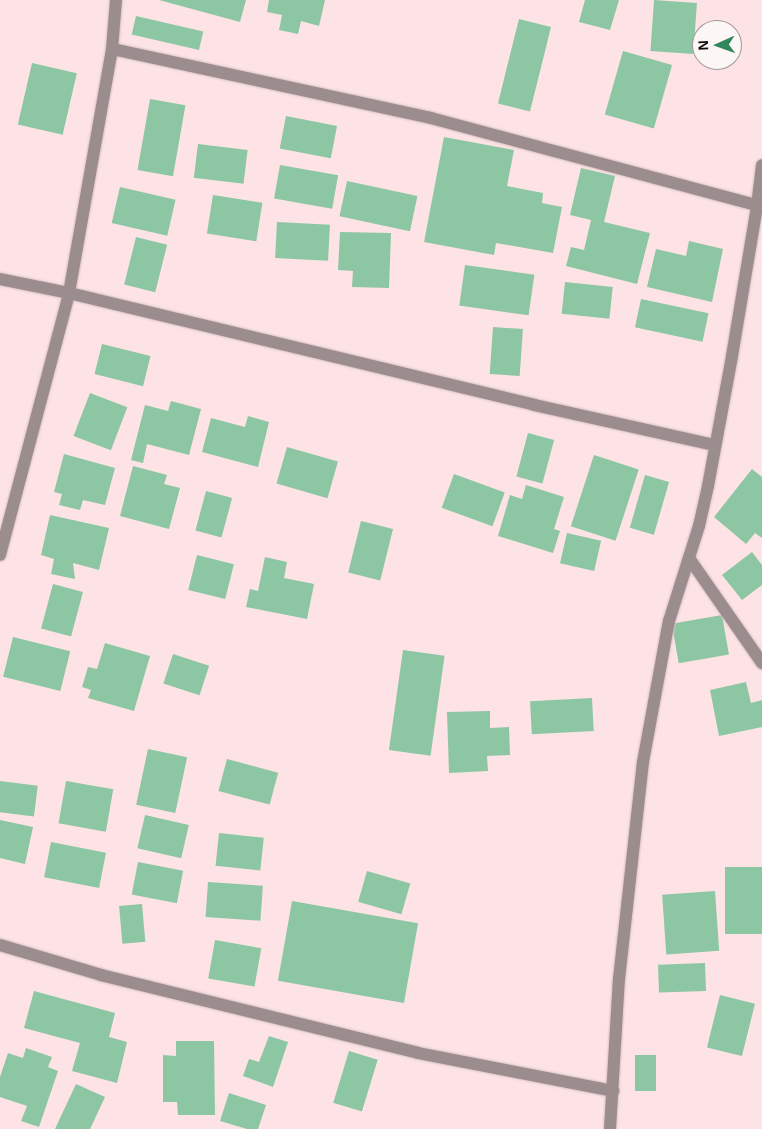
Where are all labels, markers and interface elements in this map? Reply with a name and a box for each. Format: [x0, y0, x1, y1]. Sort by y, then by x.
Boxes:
north arrow [692, 20, 742, 70]
text: N [695, 40, 711, 51]

